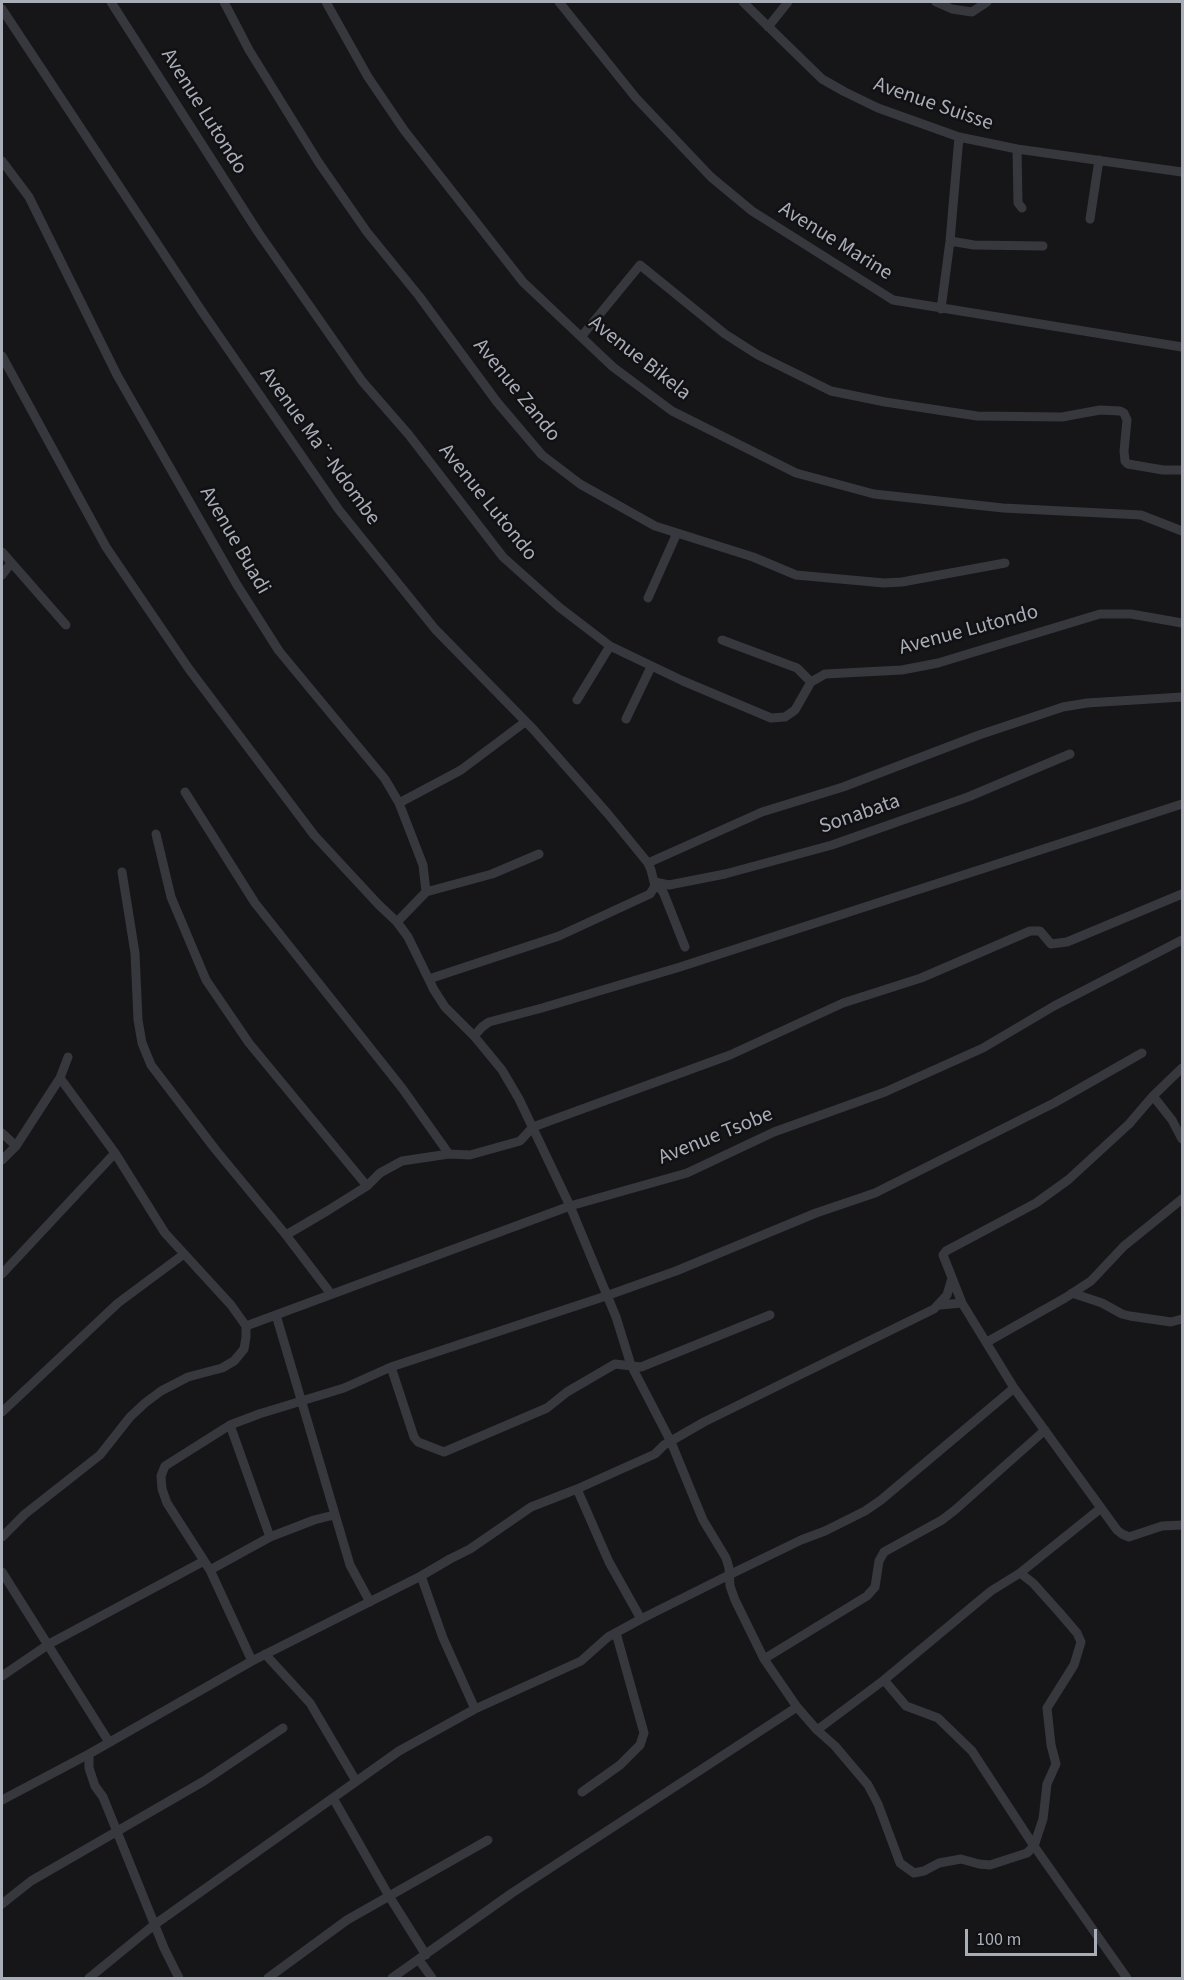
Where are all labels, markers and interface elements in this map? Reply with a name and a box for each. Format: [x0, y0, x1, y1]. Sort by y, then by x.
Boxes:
street label: Avenue Lutondo [154, 45, 252, 179]
street label: Avenue Suisse [870, 73, 996, 137]
street label: Avenue Marine [774, 197, 896, 287]
street label: Avenue Bikela [583, 311, 695, 407]
street label: Avenue Zando [467, 334, 565, 448]
street label: Avenue Ma¨-Ndombe [253, 363, 385, 531]
street label: Avenue Lutondo [432, 439, 542, 567]
street label: Avenue Buadi [193, 483, 275, 599]
street label: Avenue Lutondo [897, 600, 1041, 662]
street label: Sonabata [816, 789, 904, 841]
street label: Avenue Tsobe [655, 1103, 777, 1171]
scale bar [968, 1917, 1100, 1955]
text: 100 m [976, 1927, 1021, 1952]

